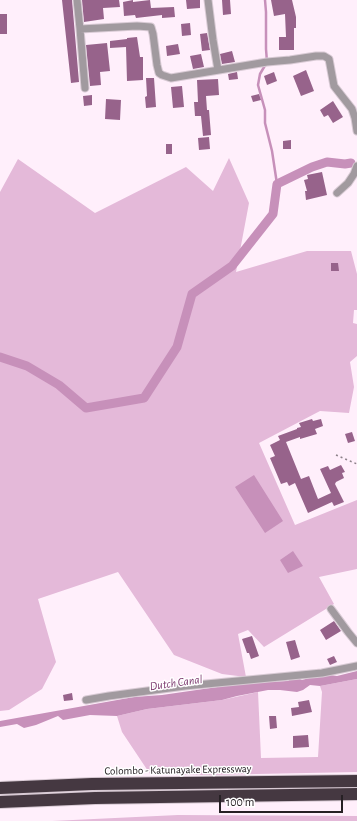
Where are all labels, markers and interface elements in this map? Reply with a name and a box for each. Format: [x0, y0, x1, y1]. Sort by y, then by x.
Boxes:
water label: Dutch Canal [149, 672, 203, 694]
street label: Colombo - Katunayake Expressway [104, 762, 252, 778]
scale bar [221, 787, 345, 813]
text: 100 m [226, 796, 254, 808]

